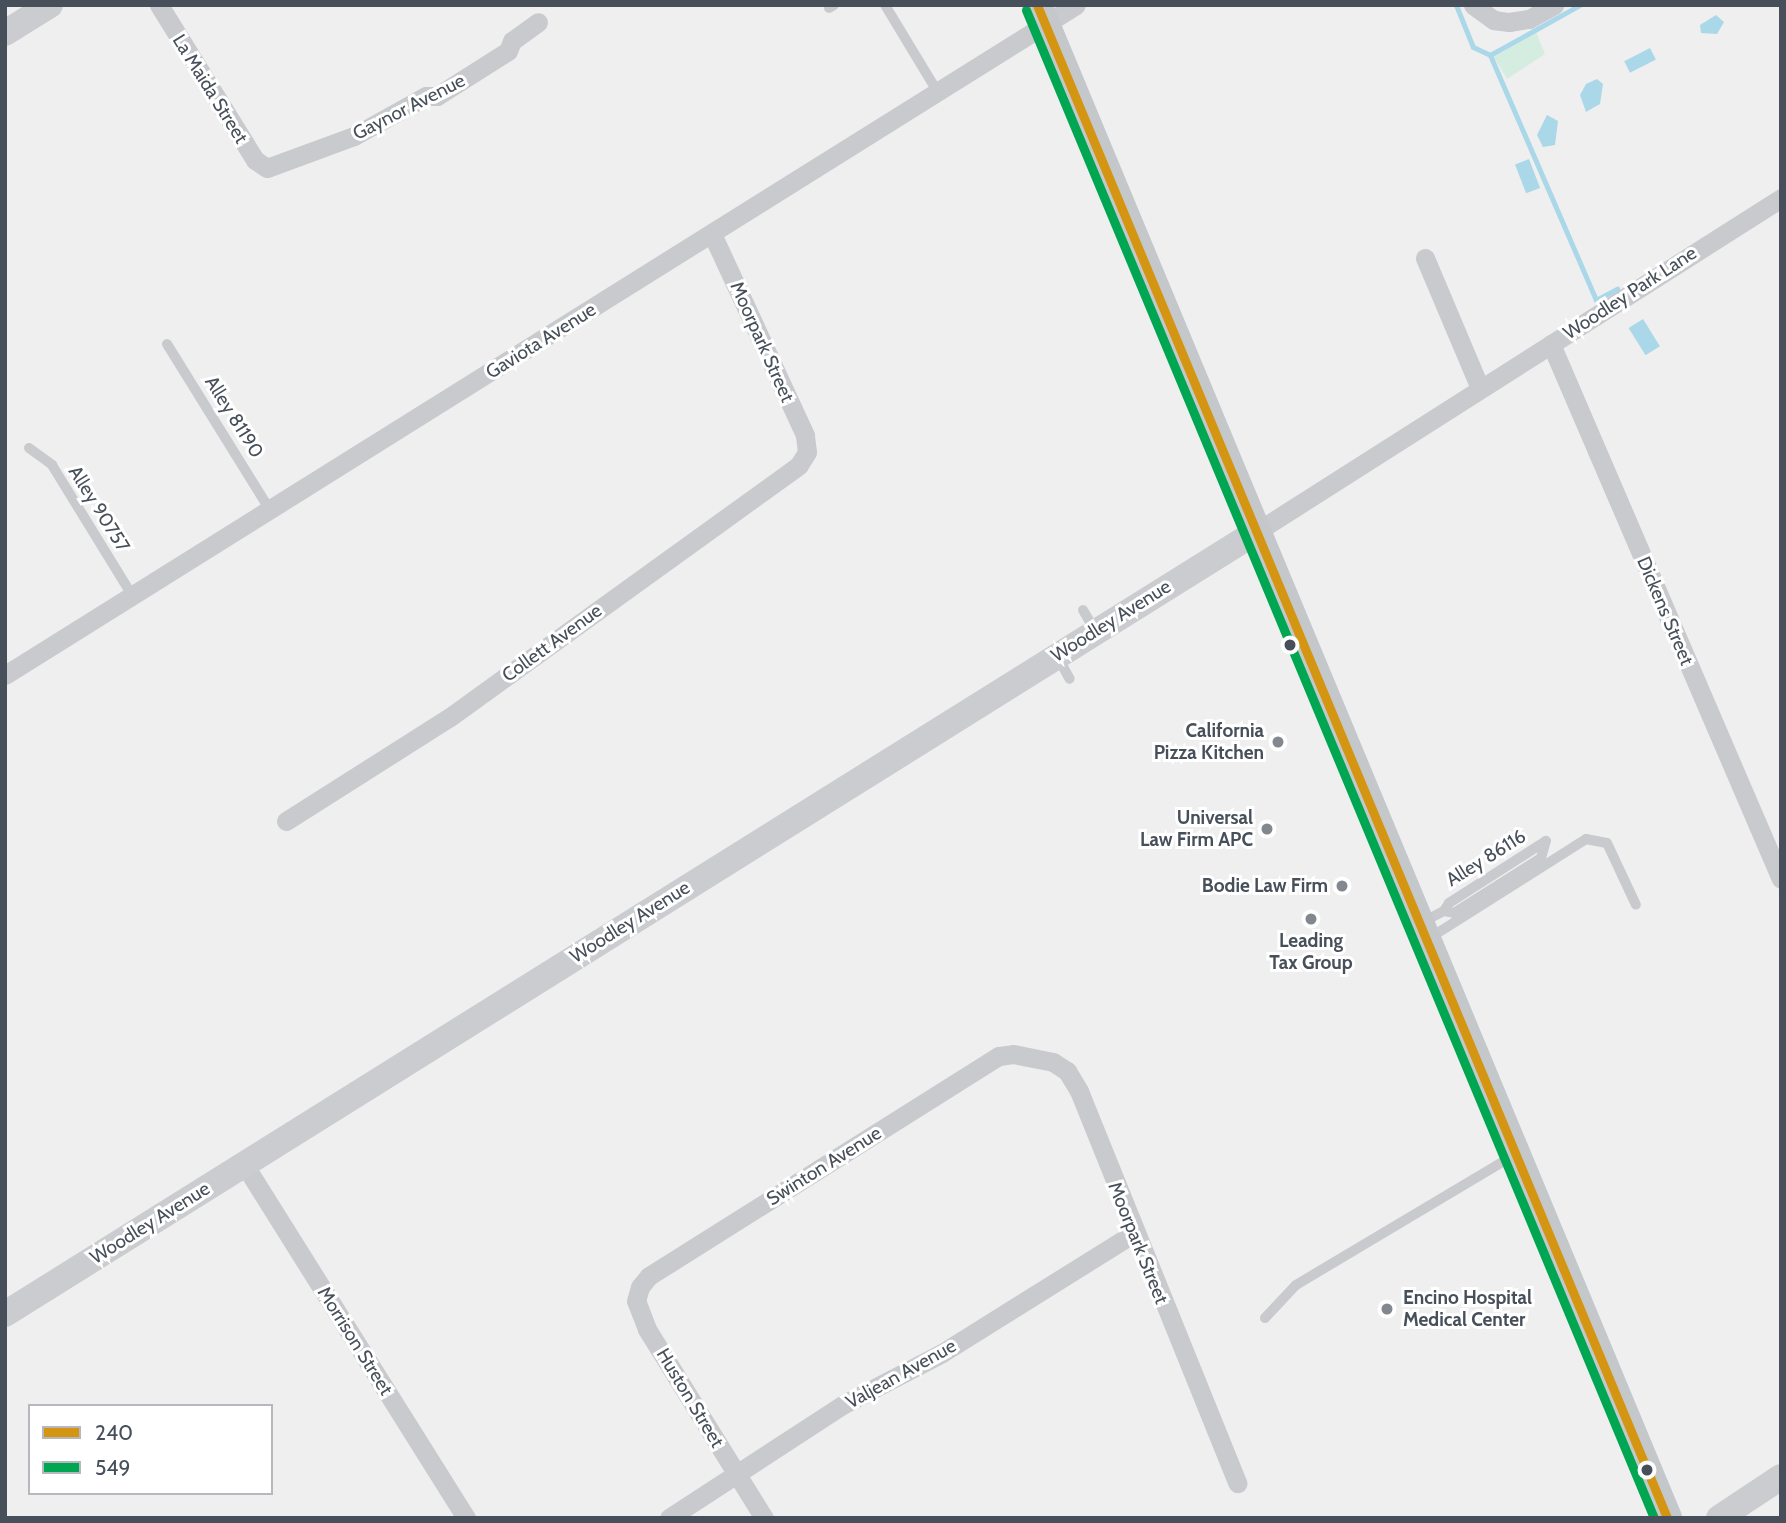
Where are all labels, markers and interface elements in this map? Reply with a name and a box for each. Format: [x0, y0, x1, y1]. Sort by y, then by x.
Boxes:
street label: La Maida Street [167, 30, 253, 148]
street label: Gaynor Avenue [349, 69, 469, 145]
street label: Woodley Park Lane [1559, 241, 1701, 345]
street label: Moorpark Street [725, 278, 799, 406]
street label: Gaviota Avenue [482, 298, 600, 384]
street label: Alley 81190 [200, 372, 268, 462]
street label: Alley 90757 [64, 462, 134, 556]
street label: Dickens Street [1632, 553, 1698, 669]
street label: Woodley Avenue [1047, 575, 1175, 667]
street label: Collett Avenue [498, 599, 606, 687]
unlabelled marker [1283, 638, 1297, 652]
place label: California Pizza Kitchen [1154, 720, 1264, 764]
marker: California Pizza Kitchen [1270, 734, 1286, 750]
place label: Universal Law Firm APC [1140, 807, 1253, 851]
marker: Universal Law Firm APC [1259, 821, 1275, 837]
street label: Alley 86116 [1442, 825, 1530, 891]
place label: Bodie Law Firm [1202, 875, 1328, 897]
street label: Woodley Avenue [566, 876, 694, 968]
marker: Bodie Law Firm [1334, 878, 1350, 894]
marker: Leading Tax Group [1303, 911, 1319, 927]
place label: Leading Tax Group [1269, 930, 1353, 974]
street label: Swinton Avenue [762, 1122, 886, 1210]
street label: Woodley Avenue [86, 1177, 214, 1269]
street label: Moorpark Street [1103, 1179, 1173, 1307]
street label: Morrison Street [313, 1282, 397, 1400]
place label: Encino Hospital Medical Center [1403, 1287, 1532, 1331]
marker: Encino Hospital Medical Center [1377, 1299, 1397, 1319]
street label: Valjean Avenue [842, 1334, 960, 1414]
street label: Huston Street [652, 1344, 728, 1452]
legend [28, 1404, 273, 1495]
text: 240 [95, 1420, 133, 1445]
text: 549 [95, 1455, 130, 1480]
unlabelled marker [1640, 1463, 1654, 1477]

